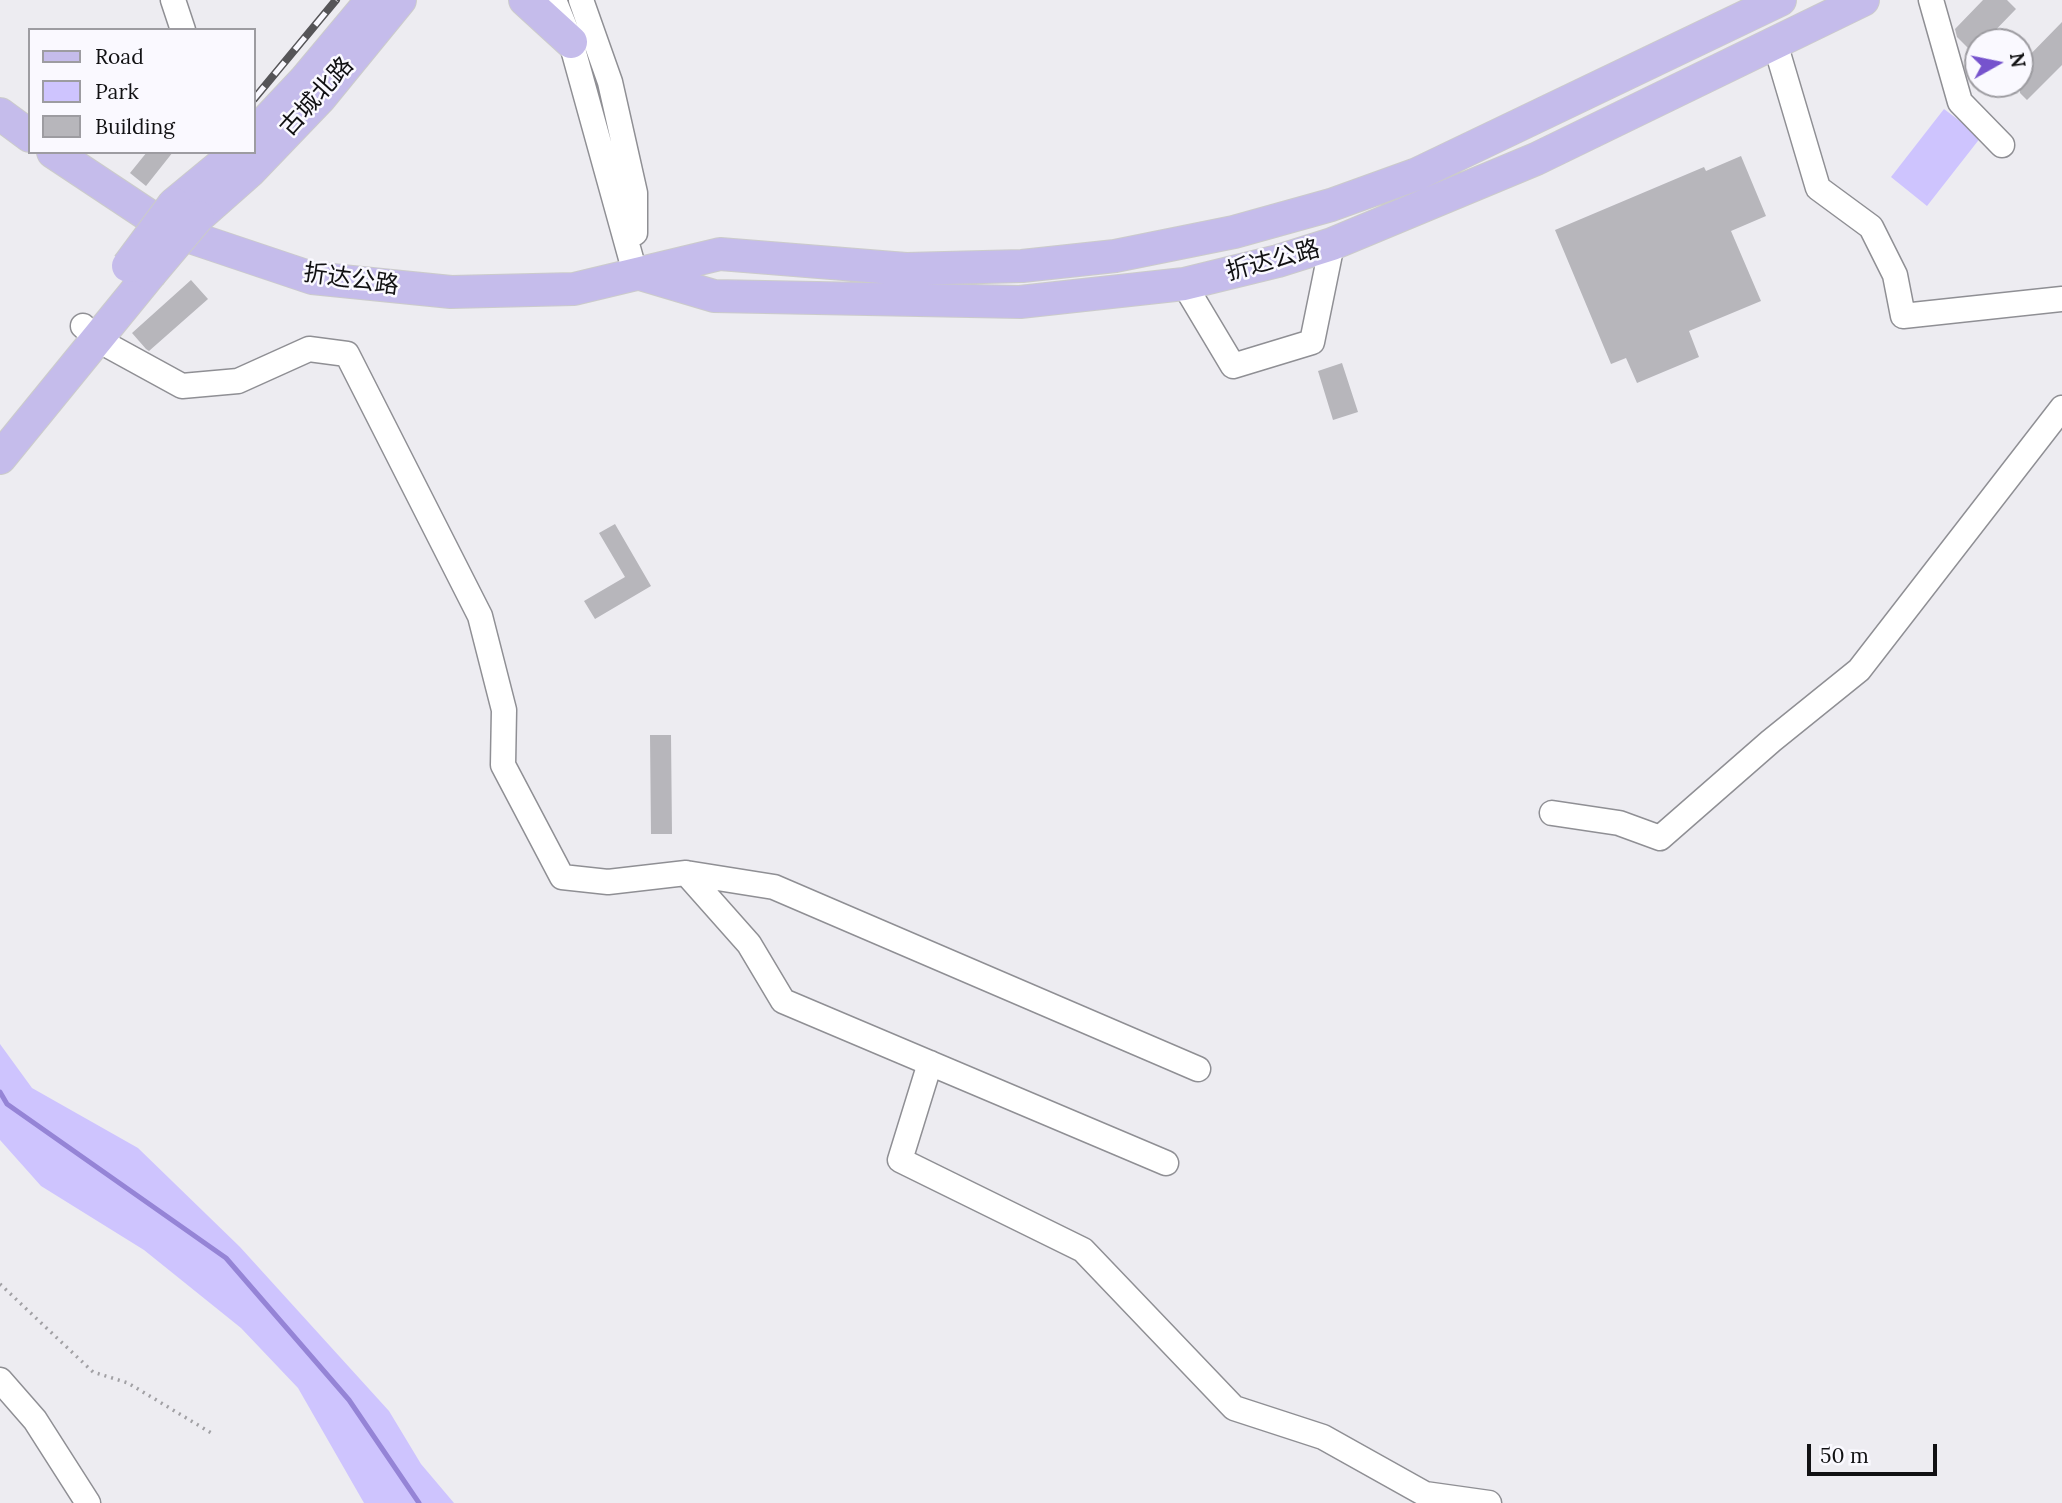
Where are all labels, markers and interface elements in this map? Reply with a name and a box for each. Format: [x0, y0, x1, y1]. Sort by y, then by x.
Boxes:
legend [28, 28, 256, 154]
north arrow [1964, 28, 2034, 98]
text: Road [95, 43, 144, 70]
text: N [2005, 51, 2031, 69]
street label: 古城北路 [274, 52, 360, 142]
text: Park [95, 78, 139, 105]
text: Building [95, 113, 175, 140]
street label: 折达公路 [1223, 235, 1323, 287]
street label: 折达公路 [301, 259, 401, 301]
scale bar [1810, 1430, 1940, 1474]
text: 50 m [1820, 1442, 1869, 1469]

